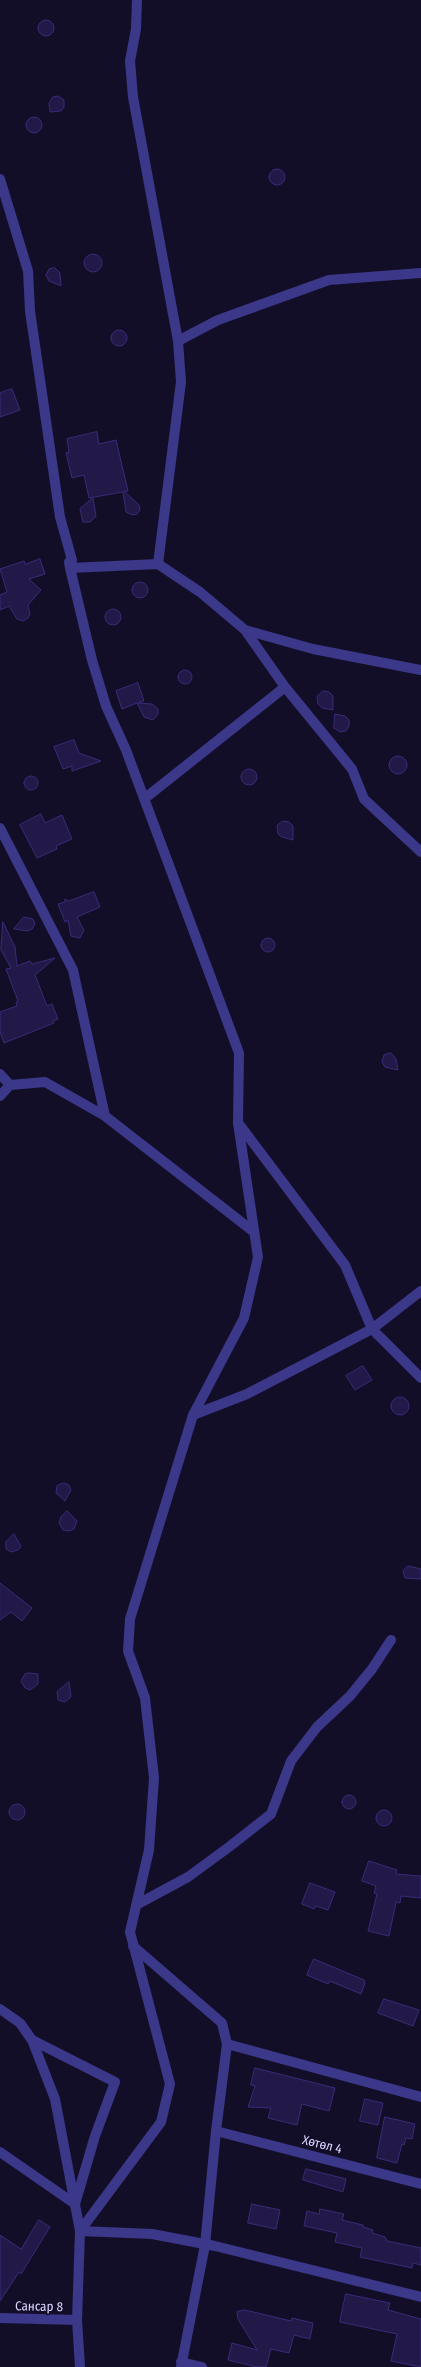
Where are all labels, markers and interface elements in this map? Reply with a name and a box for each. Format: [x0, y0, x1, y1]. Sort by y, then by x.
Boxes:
street label: Хөтөл 4 [301, 2133, 343, 2157]
street label: Сансар 8 [15, 2299, 63, 2315]

